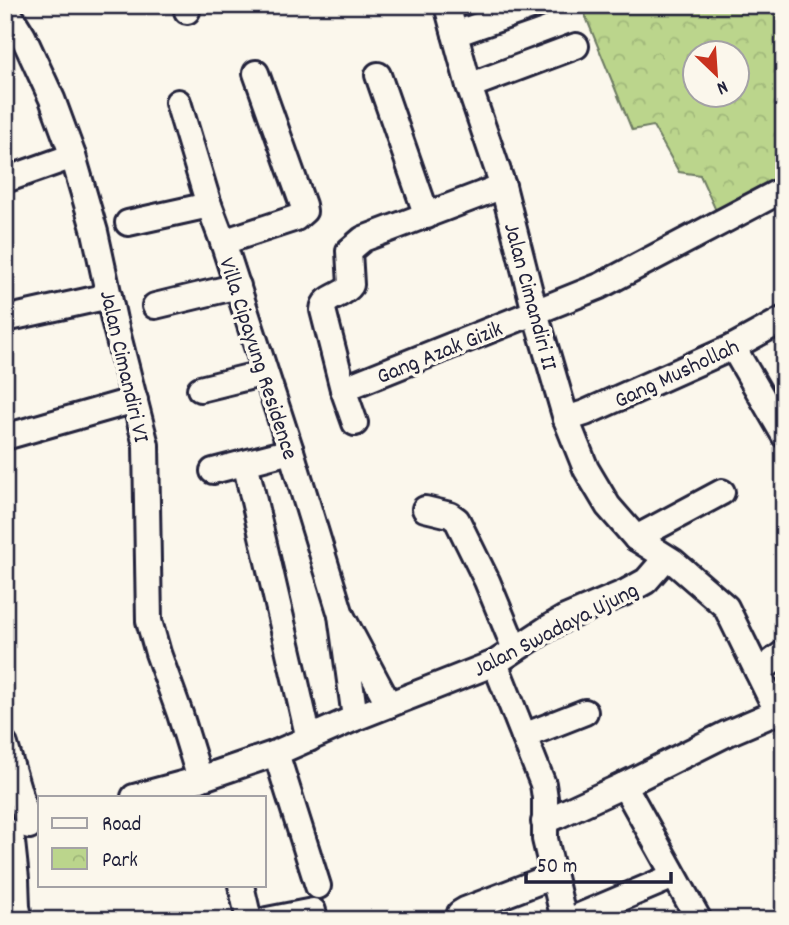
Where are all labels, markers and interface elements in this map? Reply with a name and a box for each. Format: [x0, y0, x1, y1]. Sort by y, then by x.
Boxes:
north arrow [680, 38, 750, 108]
text: N [712, 72, 732, 100]
street label: Jalan Cimandiri II [493, 220, 564, 374]
street label: Villa Cipayung Residence [208, 254, 305, 464]
street label: Jalan Cimandiri VI [89, 287, 156, 446]
street label: Gang Azak Gizik [372, 314, 508, 395]
street label: Gang Mushollah [610, 332, 745, 419]
street label: Jalan Swadaya Ujung [468, 575, 645, 687]
legend [38, 796, 266, 886]
text: Road [102, 811, 141, 841]
scale bar [526, 841, 672, 885]
text: Park [102, 847, 138, 877]
text: 50 m [537, 853, 577, 883]

